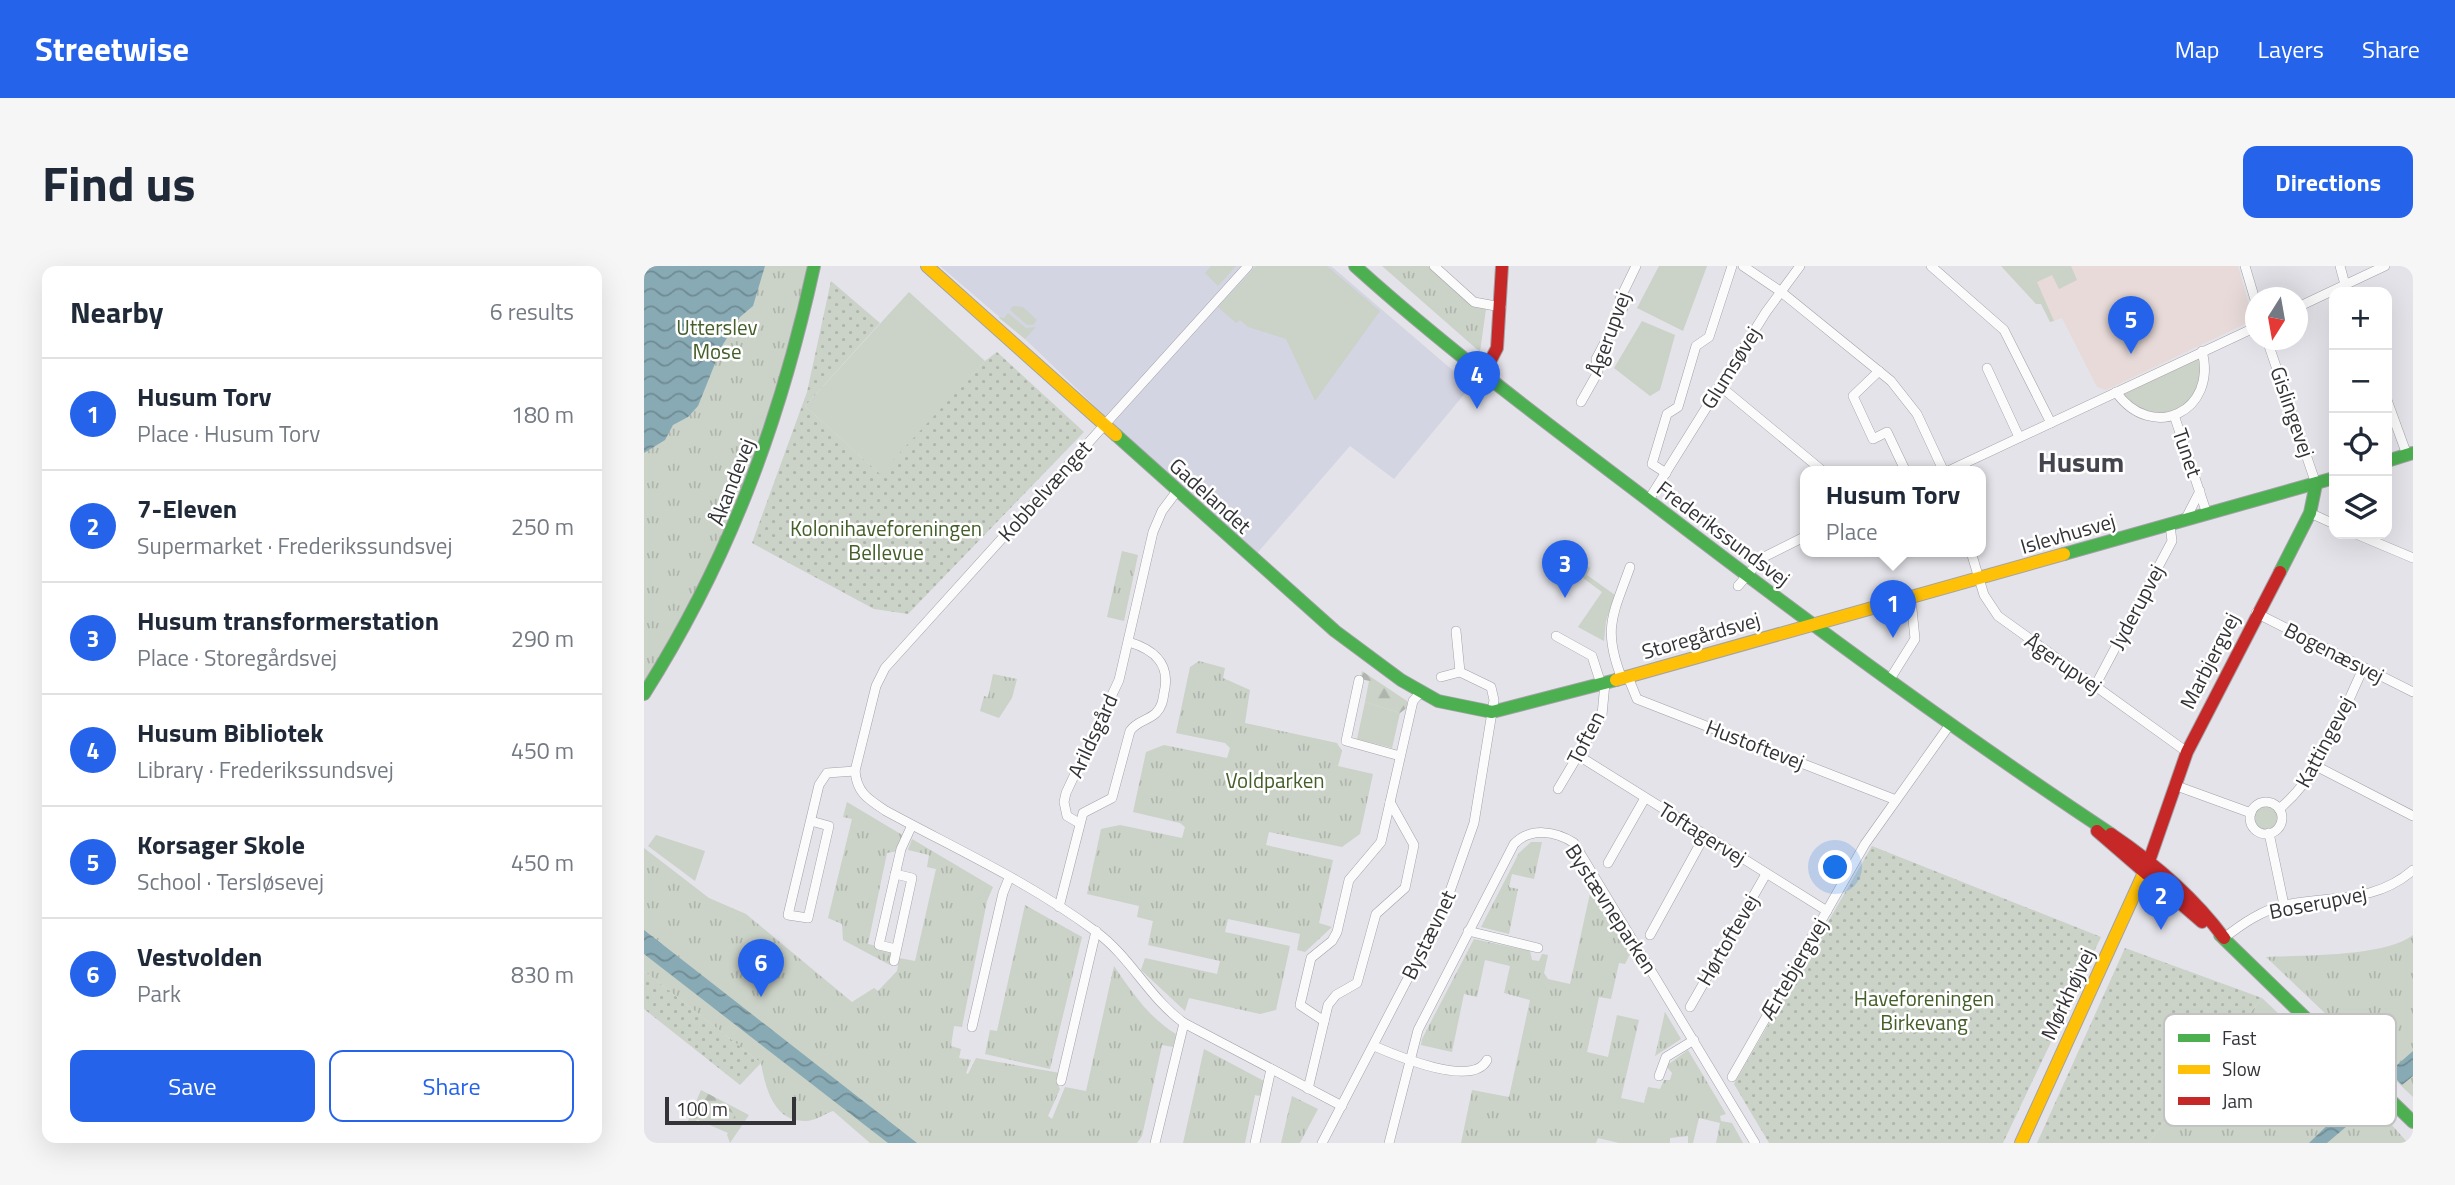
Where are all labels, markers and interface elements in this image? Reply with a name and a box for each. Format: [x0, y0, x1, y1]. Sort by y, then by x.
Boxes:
text: Streetwise [35, 24, 189, 74]
text: Map [2175, 31, 2220, 67]
text: Layers [2258, 31, 2324, 67]
text: Share [2362, 31, 2420, 67]
text: Find us [42, 145, 196, 220]
button: Directions [2243, 146, 2413, 218]
street label: Ågerupvej [1578, 287, 1638, 381]
north arrow [2245, 287, 2308, 350]
map controls [2329, 287, 2392, 539]
button: + [2329, 287, 2392, 350]
text: Nearby [70, 289, 163, 335]
text: 6 results [490, 294, 574, 329]
pin: 5 [2108, 296, 2154, 354]
park label: Utterslev Mose [676, 311, 758, 367]
street label: Glumsøvej [1692, 320, 1768, 415]
button: − [2329, 350, 2392, 413]
pin: 4 [1454, 351, 1500, 409]
street label: Gislingevej [2262, 362, 2323, 462]
text: Husum Torv [137, 377, 272, 416]
text: 1 [87, 397, 99, 432]
text: 180 m [511, 397, 574, 432]
button: locate [2329, 413, 2392, 476]
text: Place · Husum Torv [137, 416, 320, 451]
street label: Tunet [2165, 424, 2211, 482]
street label: Kobbelvænget [990, 432, 1099, 548]
street label: Åkandevej [700, 433, 762, 530]
district label: Husum [2038, 440, 2124, 483]
street label: Gadelandet [1162, 450, 1259, 541]
popup [1800, 466, 1986, 557]
street label: Frederikssundsvej [1650, 472, 1797, 594]
text: Husum Torv [1826, 475, 1960, 514]
button: layers [2329, 476, 2392, 539]
text: 7-Eleven [137, 489, 237, 528]
street label: Islevhusvej [2016, 504, 2119, 562]
text: 2 [87, 509, 99, 544]
text: 250 m [511, 509, 574, 544]
park label: Kolonihaveforeningen Bellevue [790, 512, 982, 568]
text: Place [1826, 514, 1878, 549]
text: Supermarket · Frederikssundsvej [137, 528, 452, 563]
pin: 3 [1542, 540, 1588, 598]
street label: Jyderupvej [2100, 558, 2172, 655]
pin: 1 [1870, 580, 1916, 638]
text: Husum transformerstation [137, 601, 439, 640]
street label: Storegårdsvej [1638, 603, 1764, 667]
street label: Marbjergvej [2171, 607, 2247, 714]
street label: Bogenæsvej [2279, 613, 2390, 691]
text: 3 [87, 621, 99, 656]
text: 290 m [511, 621, 574, 656]
street label: Ågerupvej [2018, 625, 2109, 702]
text: Place · Storegårdsvej [137, 640, 337, 675]
street label: Arildsgård [1059, 688, 1125, 783]
street label: Kattingevej [2287, 690, 2362, 793]
street label: Toften [1558, 705, 1612, 770]
street label: Hustoftevej [1701, 711, 1809, 778]
text: Husum Bibliotek [137, 713, 324, 752]
text: 4 [87, 733, 99, 768]
text: 450 m [511, 733, 574, 768]
text: Library · Frederikssundsvej [137, 752, 394, 787]
park label: Voldparken [1225, 764, 1325, 796]
street label: Toftagervej [1652, 793, 1753, 873]
text: Korsager Skole [137, 825, 305, 864]
street label: Bystævneparken [1558, 837, 1666, 980]
text: 5 [87, 845, 99, 880]
text: 450 m [511, 845, 574, 880]
your location [1818, 850, 1852, 884]
text: School · Tersløsevej [137, 864, 324, 899]
pin: 2 [2138, 872, 2184, 930]
street label: Boserupvej [2266, 877, 2369, 927]
street label: Bystævnet [1393, 884, 1464, 985]
street label: Hørtoftevej [1688, 888, 1766, 991]
street label: Ærtebjergvej [1751, 912, 1835, 1025]
text: Vestvolden [137, 937, 262, 976]
pin: 6 [738, 939, 784, 997]
street label: Mørkhøjvej [2032, 942, 2102, 1045]
text: 6 [87, 957, 99, 992]
text: 830 m [511, 957, 574, 992]
text: Park [137, 976, 181, 1011]
park label: Haveforeningen Birkevang [1854, 982, 1994, 1038]
legend [2164, 1014, 2396, 1126]
text: Fast [2222, 1023, 2257, 1052]
button: Save [70, 1050, 315, 1122]
button: Share [329, 1050, 574, 1122]
text: Slow [2222, 1054, 2261, 1083]
text: Jam [2222, 1086, 2253, 1115]
scale bar [665, 1094, 796, 1126]
text: 100 m [676, 1094, 728, 1123]

